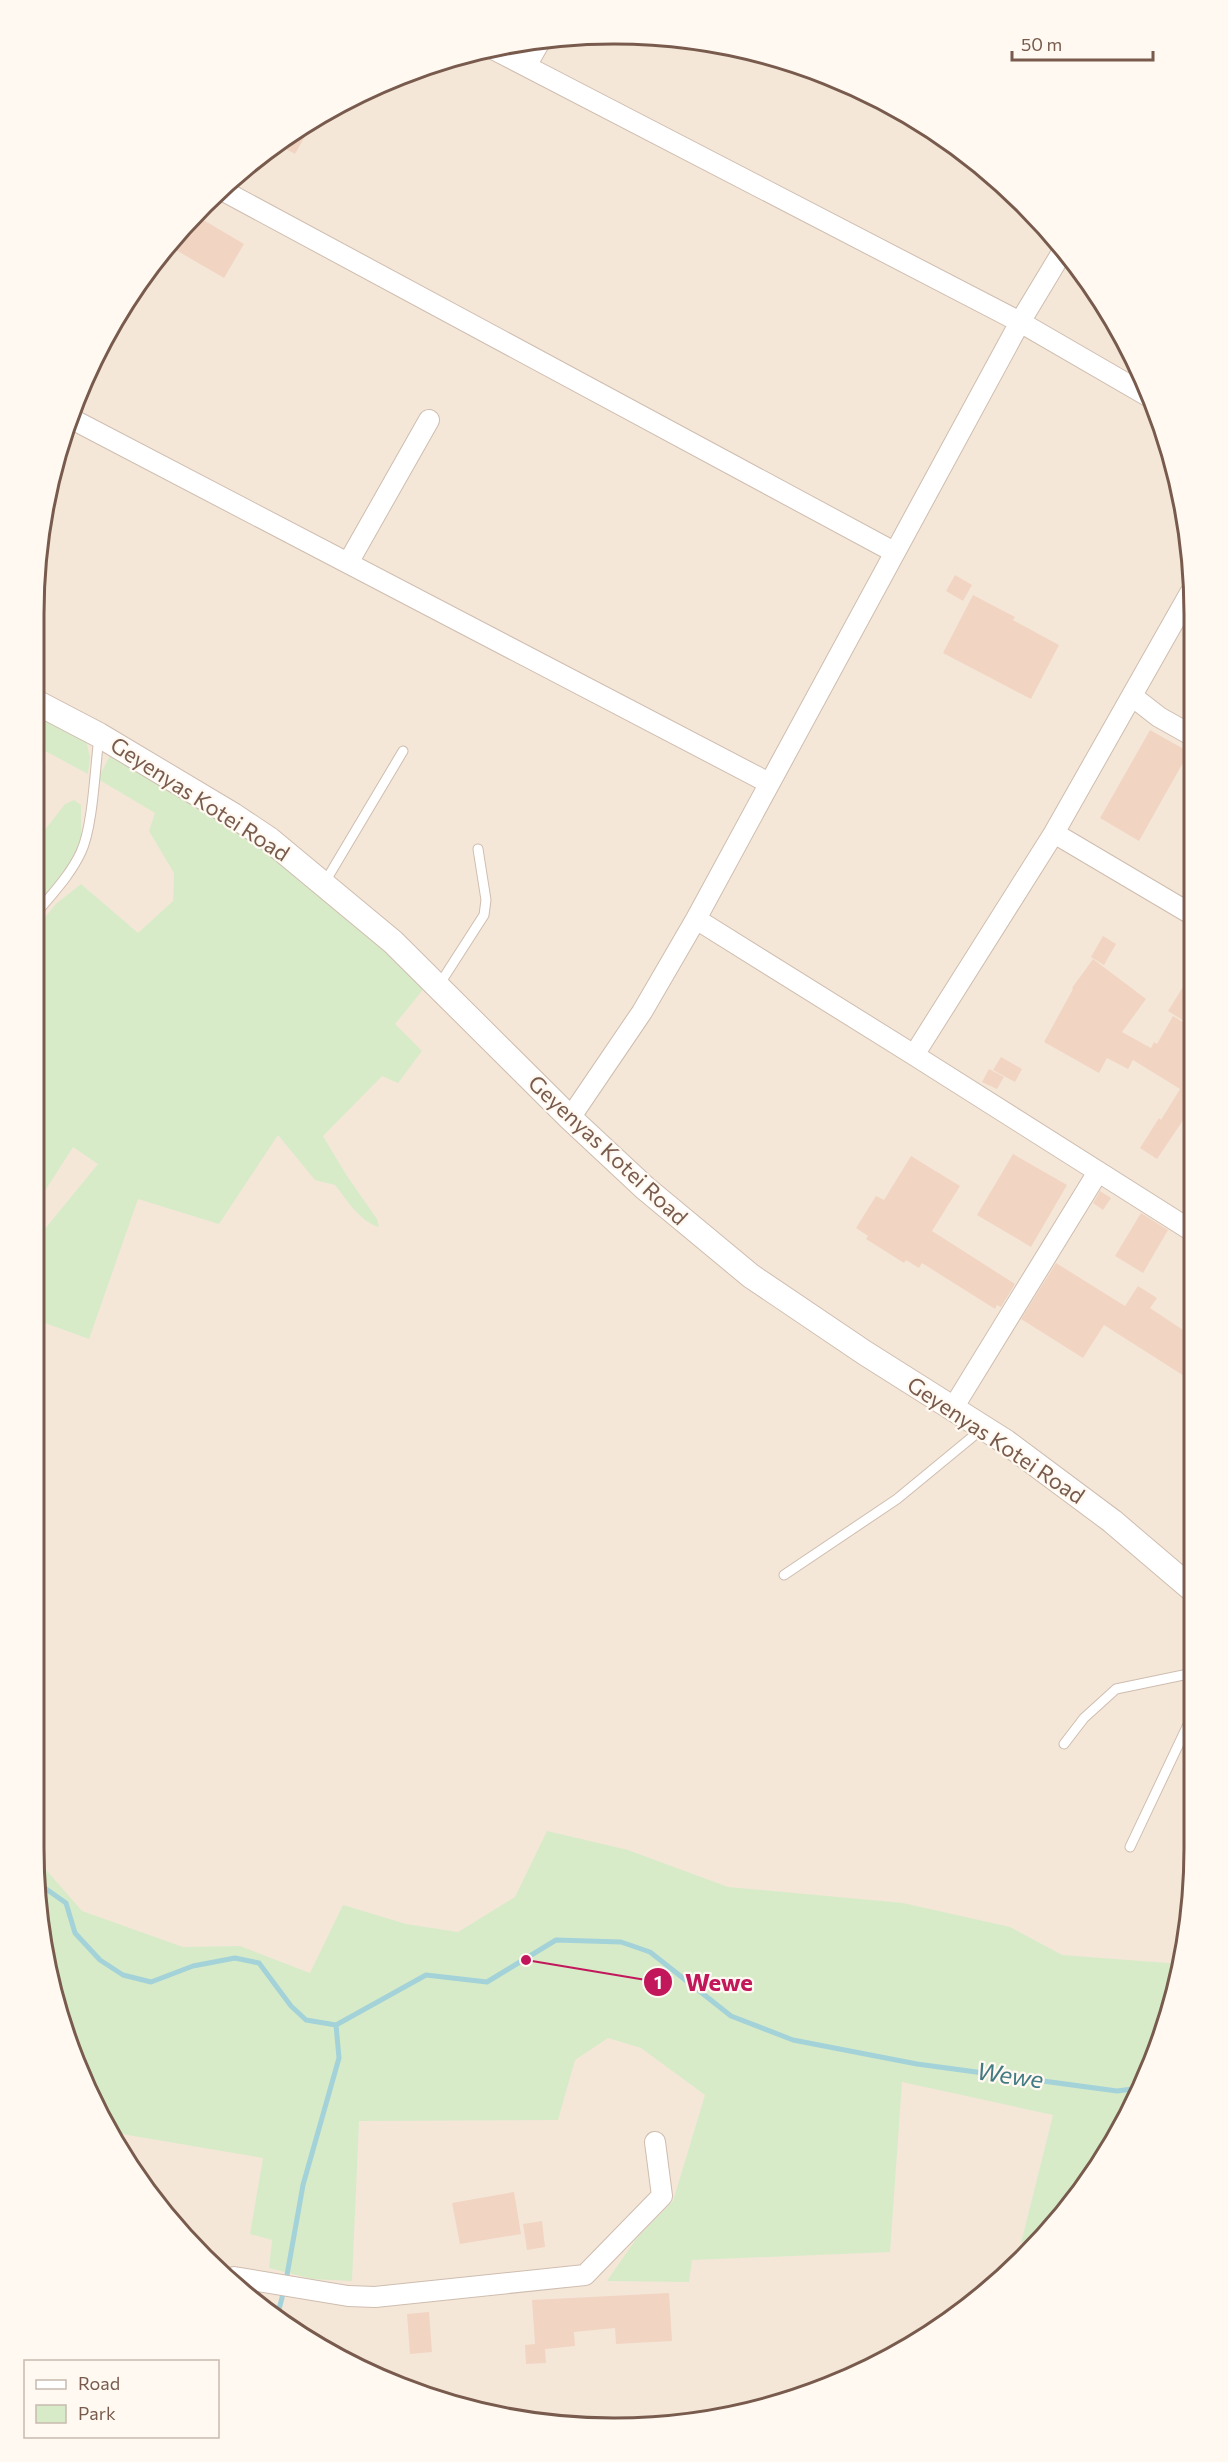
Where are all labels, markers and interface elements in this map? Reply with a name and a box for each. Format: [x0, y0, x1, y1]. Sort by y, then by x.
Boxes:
scale bar [1012, 24, 1153, 62]
text: 50 m [1021, 33, 1062, 55]
street label: Geyenyas Kotei Road [106, 731, 295, 867]
street label: Geyenyas Kotei Road [523, 1069, 694, 1230]
street label: Geyenyas Kotei Road [903, 1370, 1090, 1509]
callout: Wewe [643, 1961, 764, 2003]
text: Wewe [685, 1967, 753, 1996]
text: 1 [654, 1971, 662, 1993]
water label: Wewe [975, 2055, 1046, 2094]
legend [24, 2360, 219, 2438]
text: Road [78, 2372, 120, 2394]
text: Park [78, 2402, 116, 2424]

